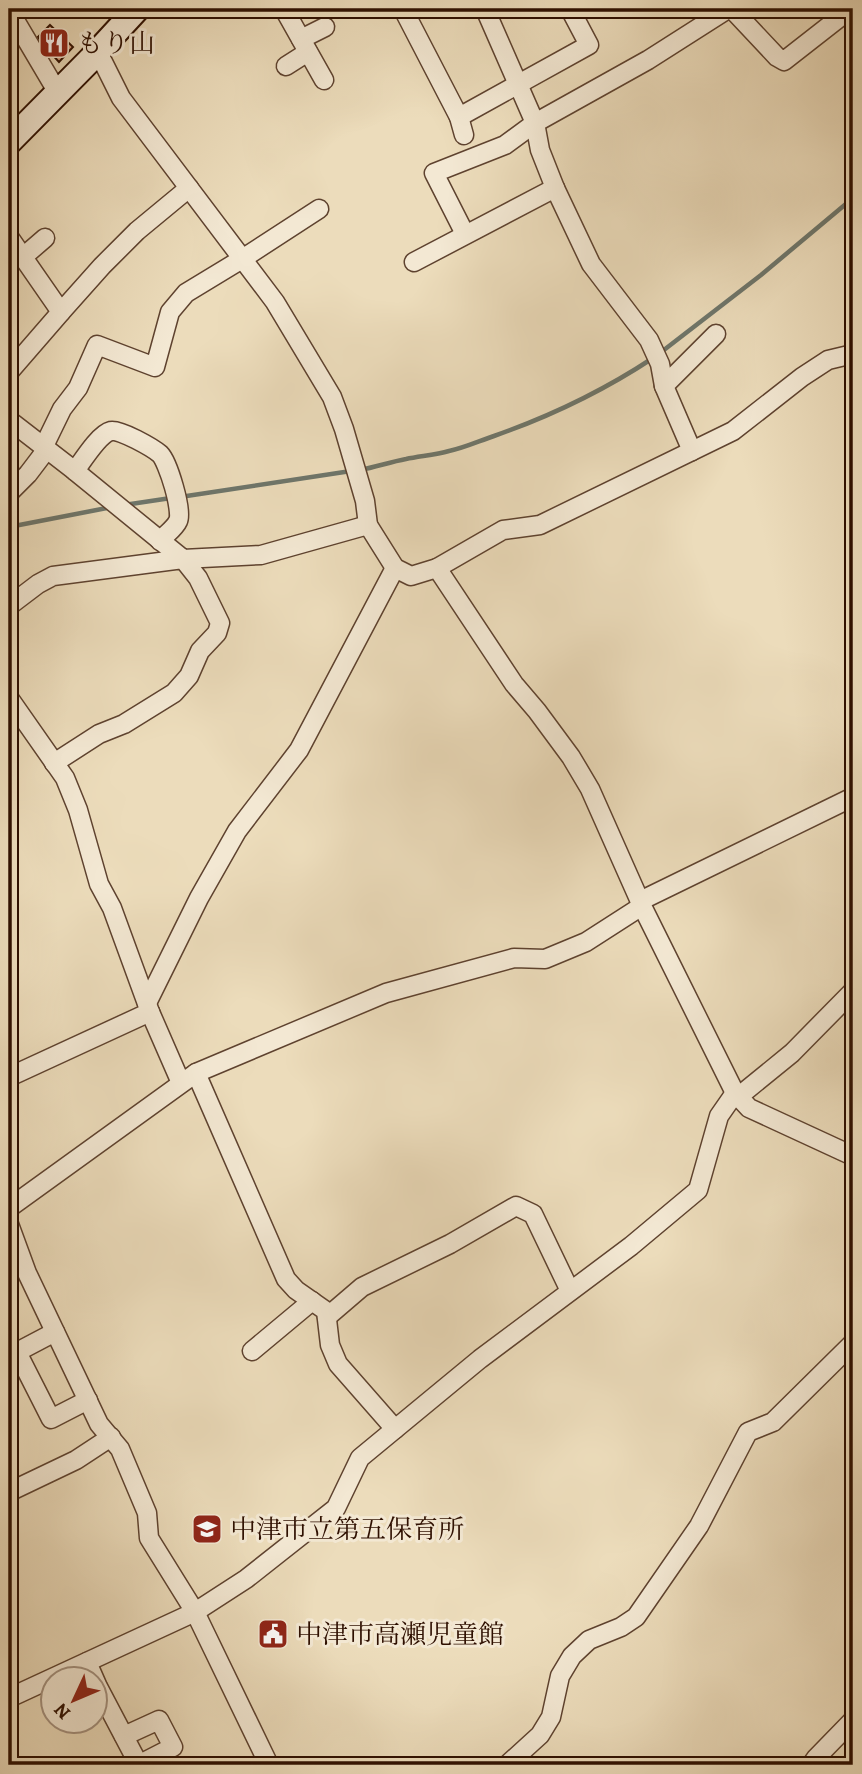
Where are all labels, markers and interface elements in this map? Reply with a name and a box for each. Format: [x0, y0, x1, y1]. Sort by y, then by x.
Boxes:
restaurant icon: もり山 [37, 26, 71, 60]
place label: もり山 [77, 26, 155, 61]
school or university icon: 中津市立第五保育所 [190, 1512, 224, 1546]
place label: 中津市立第五保育所 [230, 1512, 464, 1547]
public building icon: 中津市高瀬児童館 [256, 1617, 290, 1651]
place label: 中津市高瀬児童館 [296, 1617, 504, 1652]
north arrow [38, 1666, 108, 1736]
text: N [48, 1697, 77, 1725]

